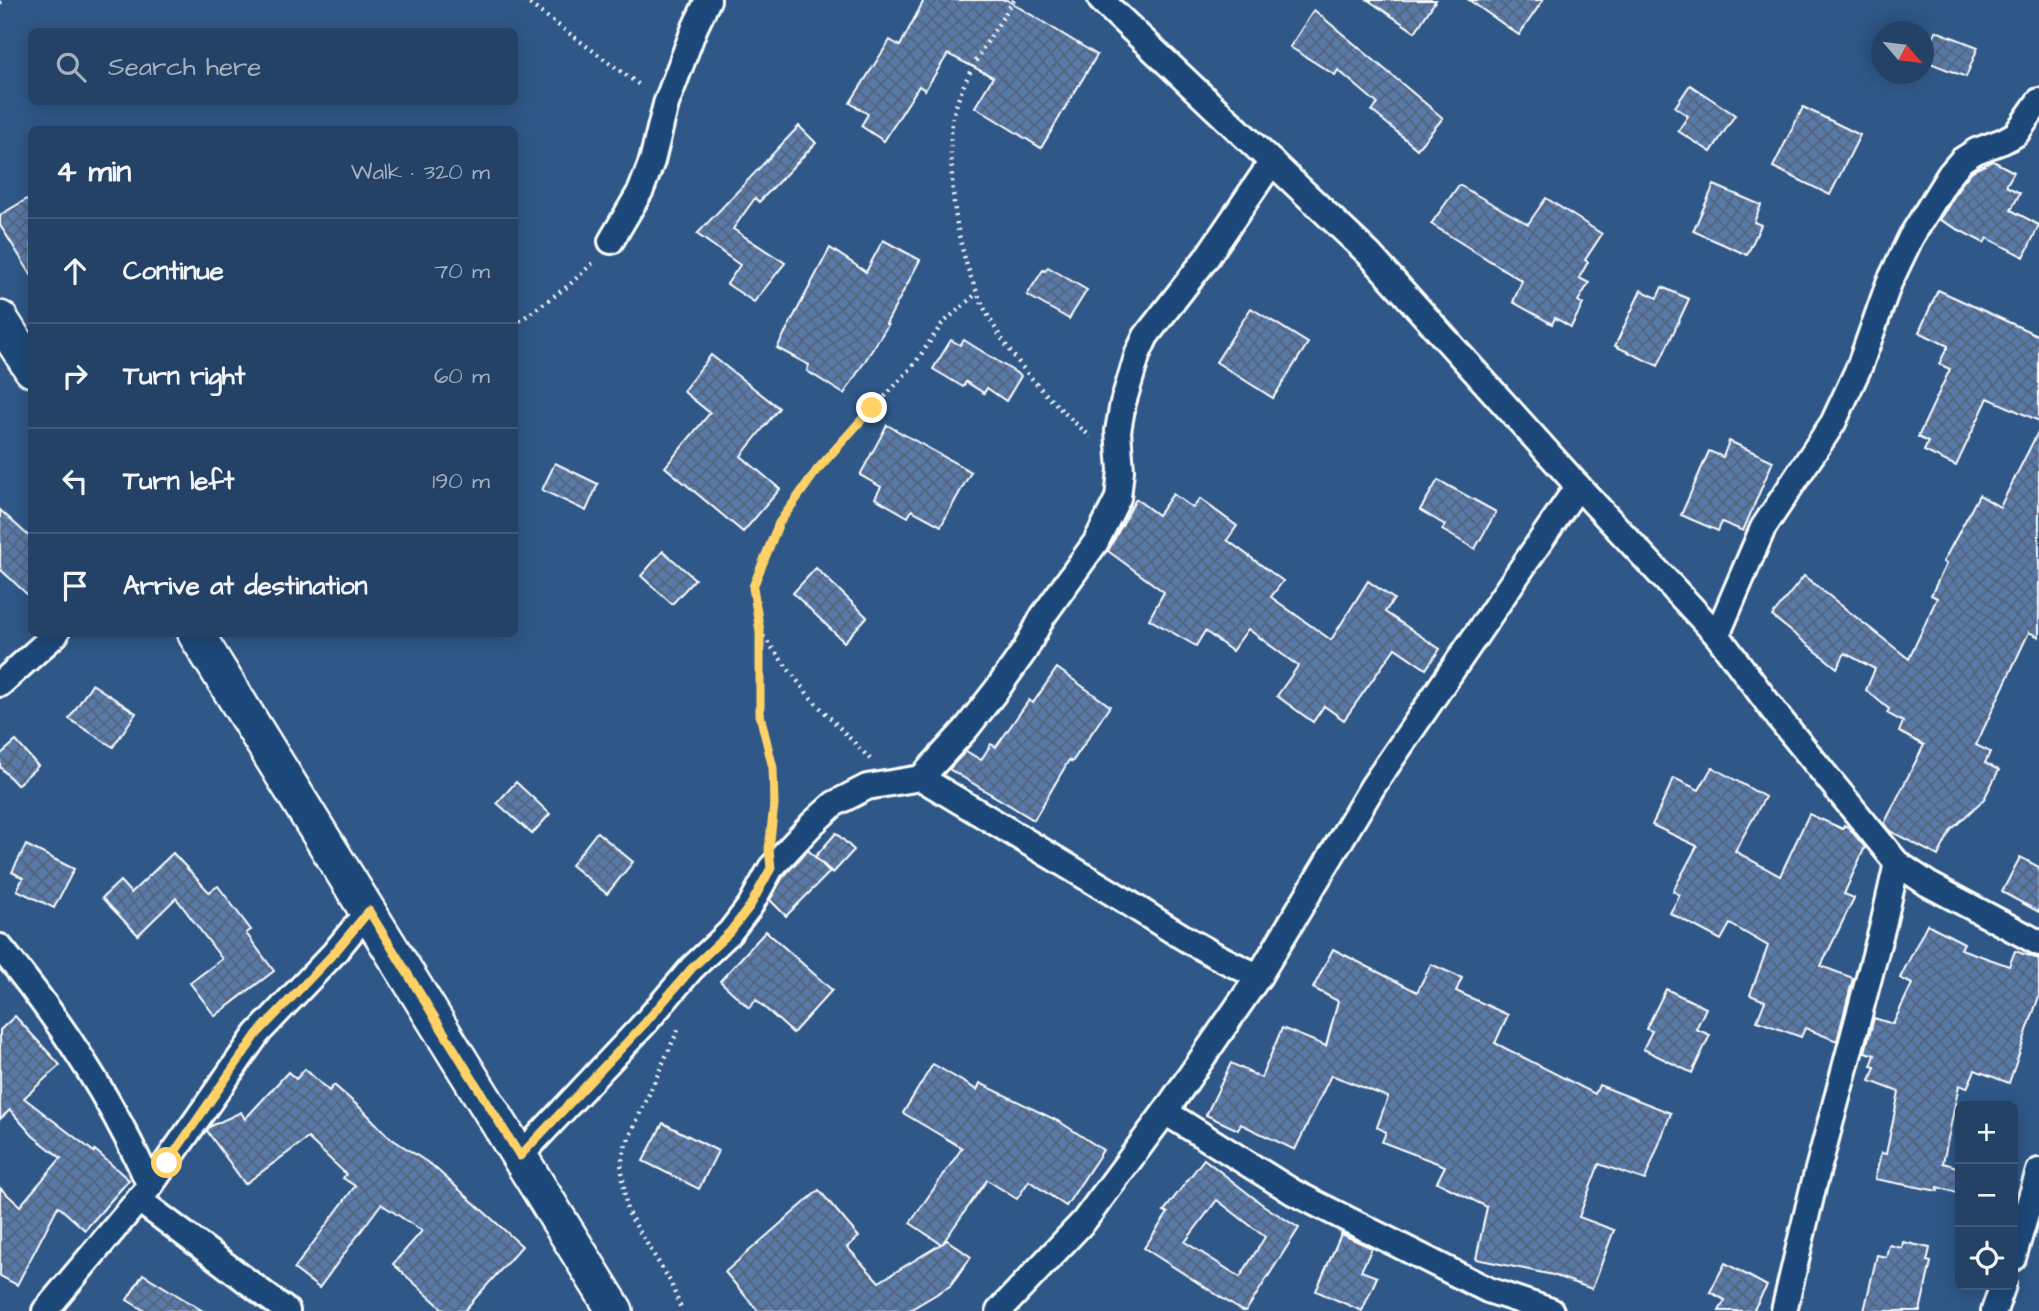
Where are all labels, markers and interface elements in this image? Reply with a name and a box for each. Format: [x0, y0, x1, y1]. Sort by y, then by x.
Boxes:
north arrow [1871, 21, 1934, 84]
search box [28, 28, 518, 105]
icon: search [52, 48, 90, 86]
text: Search here [108, 49, 261, 85]
text: 4 min [56, 151, 131, 193]
text: Walk · 320 m [351, 156, 490, 188]
icon: ahead [56, 252, 94, 290]
text: Continue [123, 253, 224, 289]
text: 70 m [434, 255, 490, 287]
icon: right [56, 357, 94, 395]
text: Turn right [123, 358, 245, 394]
text: 60 m [434, 360, 490, 392]
route end [856, 392, 887, 423]
icon: left [56, 462, 94, 500]
text: Turn left [123, 463, 234, 499]
text: 190 m [432, 465, 490, 497]
icon: arrive [56, 567, 94, 605]
text: Arrive at destination [123, 568, 368, 604]
map controls [1955, 1101, 2018, 1290]
button: + [1955, 1101, 2018, 1164]
route start [151, 1147, 182, 1178]
button: − [1955, 1164, 2018, 1227]
button: locate [1955, 1227, 2018, 1290]

